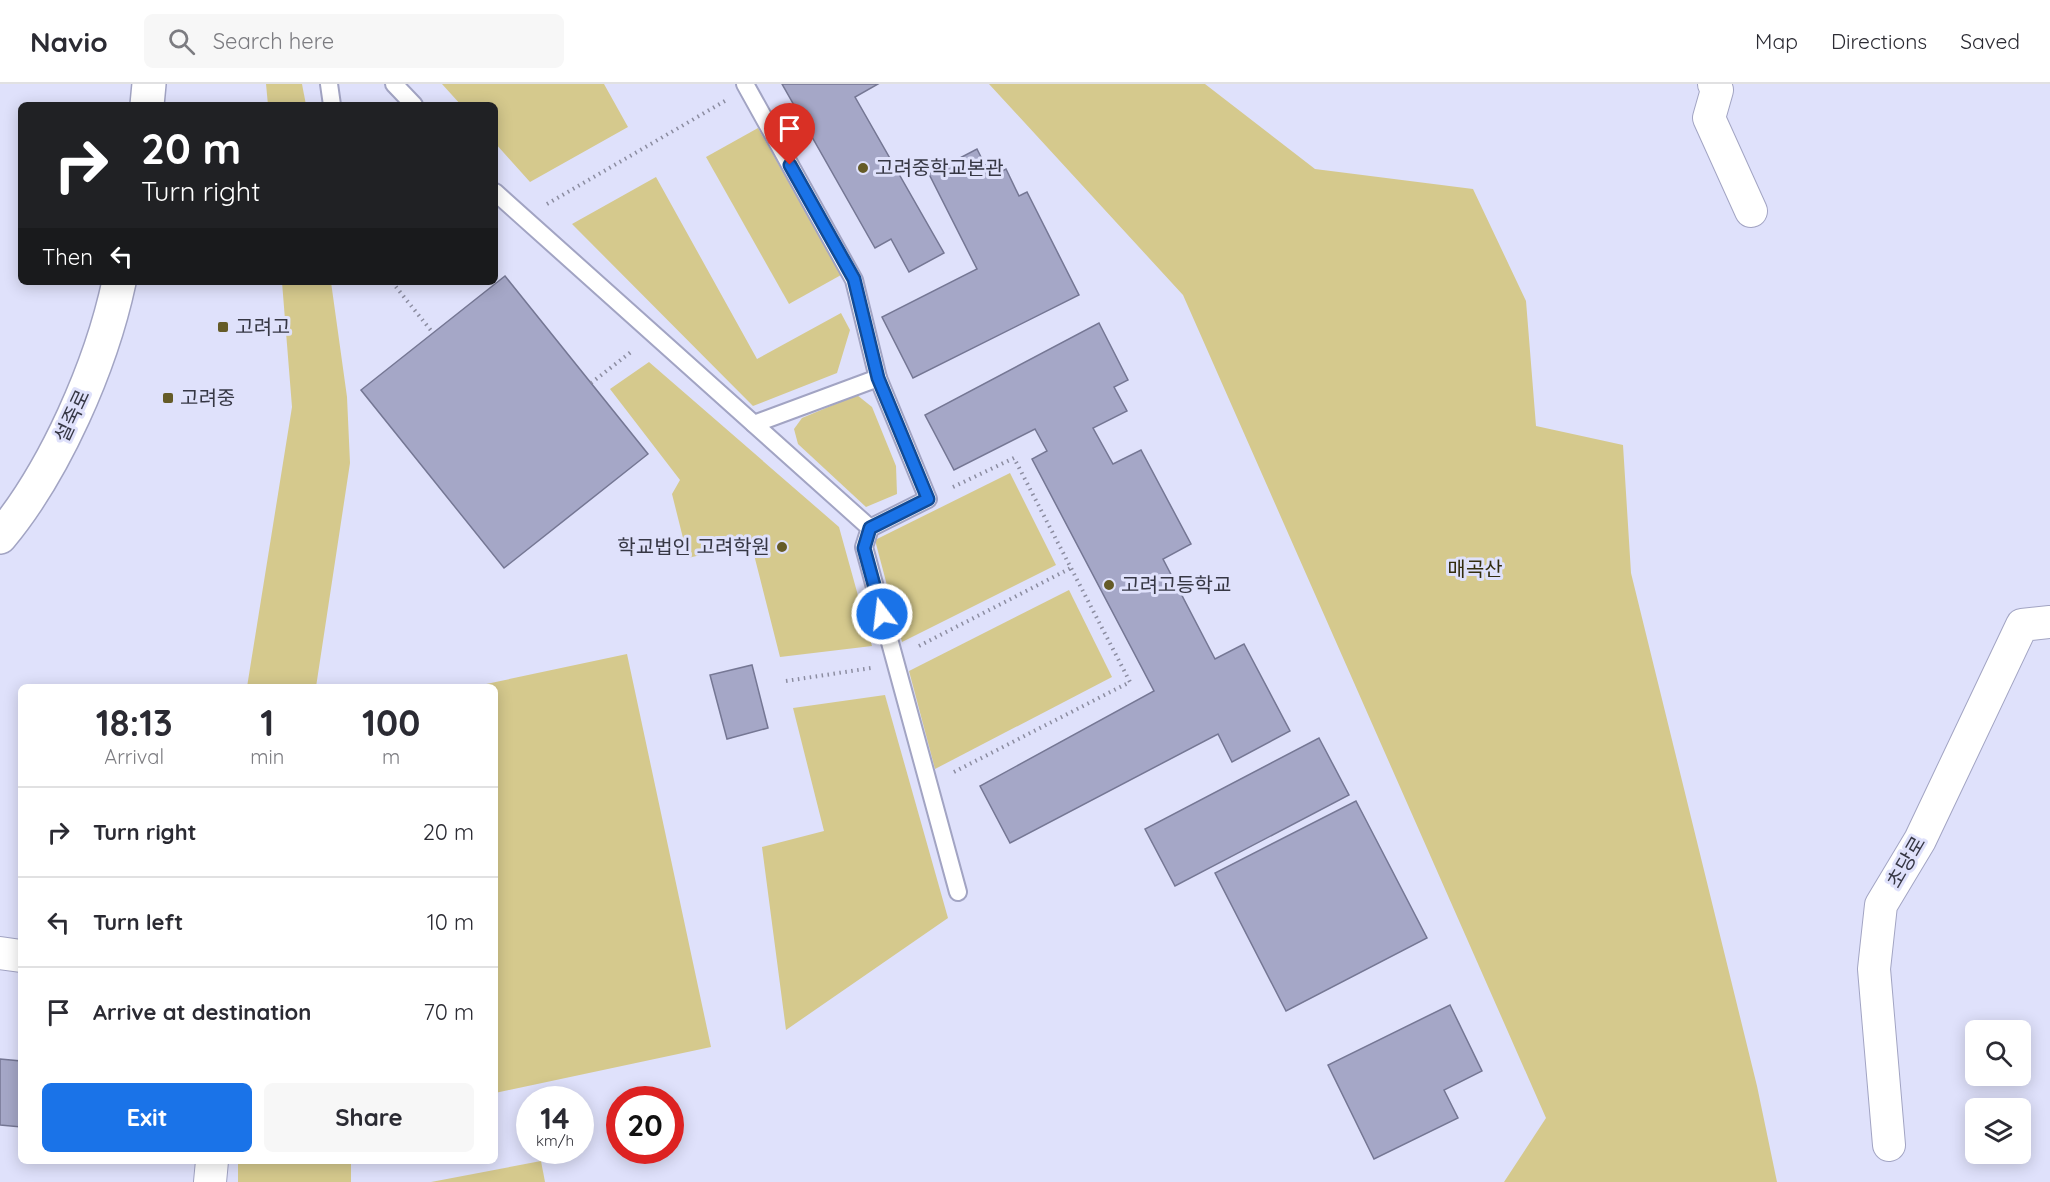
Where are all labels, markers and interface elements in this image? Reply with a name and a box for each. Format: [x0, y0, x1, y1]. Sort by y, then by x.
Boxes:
search box [144, 14, 564, 68]
text: Navio [30, 24, 108, 59]
icon: search [165, 25, 198, 58]
text: Search here [213, 27, 334, 55]
text: Map [1755, 28, 1798, 54]
text: Directions [1831, 28, 1927, 54]
text: Saved [1960, 28, 2020, 54]
pin [764, 103, 815, 165]
icon: arrive [773, 112, 806, 145]
text: 20 m [141, 122, 241, 175]
icon: right [42, 126, 120, 204]
place label: 고려중학교본관 [875, 155, 1004, 180]
marker: 고려중학교본관 [856, 161, 870, 175]
text: Turn right [141, 174, 260, 208]
icon: left [105, 240, 138, 273]
text: Then [42, 243, 93, 271]
place label: 고려고 [235, 314, 290, 339]
marker: 고려고 [216, 320, 230, 334]
street label: 설죽로 [49, 385, 95, 446]
place label: 고려중 [180, 385, 235, 410]
marker: 고려중 [161, 391, 175, 405]
place label: 학교법인 고려학원 [617, 534, 770, 559]
marker: 학교법인 고려학원 [775, 540, 789, 554]
park label: 매곡산 [1447, 556, 1503, 581]
place label: 고려고등학교 [1121, 572, 1231, 597]
marker: 고려고등학교 [1102, 578, 1116, 592]
position arrow [850, 582, 914, 646]
text: 18:13 [96, 700, 173, 745]
text: 1 [260, 700, 274, 745]
text: 100 [362, 700, 420, 745]
text: Arrival [104, 744, 164, 769]
text: min [250, 744, 284, 769]
text: m [382, 744, 400, 769]
icon: right [42, 816, 75, 849]
text: Turn right [93, 818, 197, 846]
text: 20 m [423, 818, 474, 846]
street label: 초당로 [1881, 832, 1930, 892]
icon: left [42, 906, 75, 939]
text: Turn left [93, 908, 183, 936]
text: 10 m [427, 908, 474, 936]
icon: arrive [42, 996, 75, 1029]
text: Arrive at destination [93, 998, 311, 1026]
text: 70 m [424, 998, 474, 1026]
map controls [1965, 1020, 2031, 1164]
button: search [1965, 1020, 2031, 1086]
button: Exit [42, 1083, 252, 1152]
button: Share [264, 1083, 474, 1152]
speed limit sign: 20 [606, 1086, 684, 1164]
button: layers [1965, 1098, 2031, 1164]
text: 14 [540, 1099, 570, 1137]
text: km/h [536, 1131, 574, 1150]

